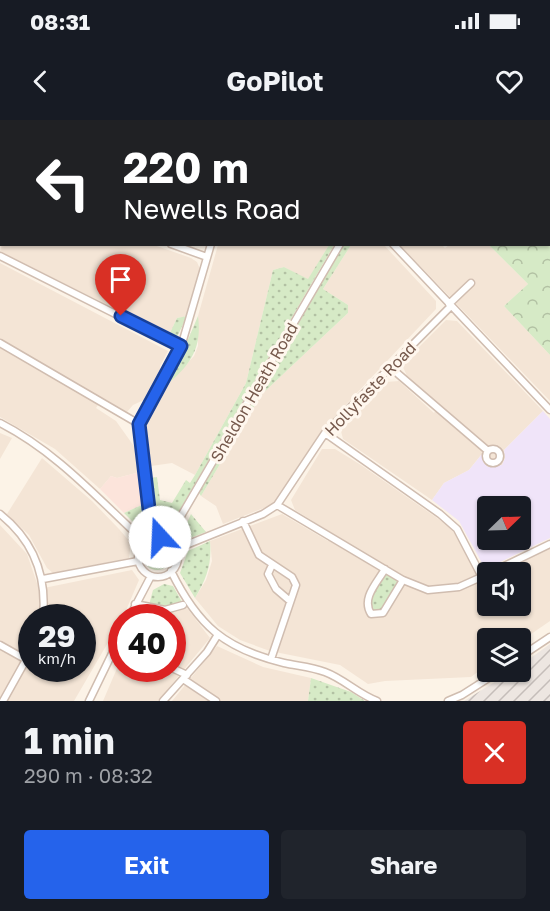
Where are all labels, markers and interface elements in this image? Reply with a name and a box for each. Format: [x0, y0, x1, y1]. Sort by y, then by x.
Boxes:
text: 08:31 [30, 8, 90, 35]
icon: back [24, 65, 57, 98]
text: GoPilot [226, 65, 324, 97]
icon: heart [493, 65, 526, 98]
text: 220 m [123, 142, 249, 192]
icon: left [24, 144, 102, 222]
text: Newells Road [123, 193, 301, 225]
pin [95, 254, 146, 316]
icon: arrive [104, 263, 137, 296]
street label: Sheldon Heath Road [206, 319, 302, 465]
street label: Hollyfaste Road [320, 338, 420, 440]
north arrow [477, 496, 531, 550]
map controls [477, 496, 531, 682]
position arrow [128, 505, 192, 569]
button: sound [477, 562, 531, 616]
speed limit sign: 40 [108, 604, 186, 682]
text: 29 [38, 618, 76, 654]
button: layers [477, 628, 531, 682]
text: km/h [38, 649, 76, 667]
text: 1 min [24, 719, 115, 762]
button: close [463, 721, 526, 784]
text: 290 m · 08:32 [24, 763, 153, 787]
button: Exit [24, 830, 269, 899]
button: Share [281, 830, 526, 899]

